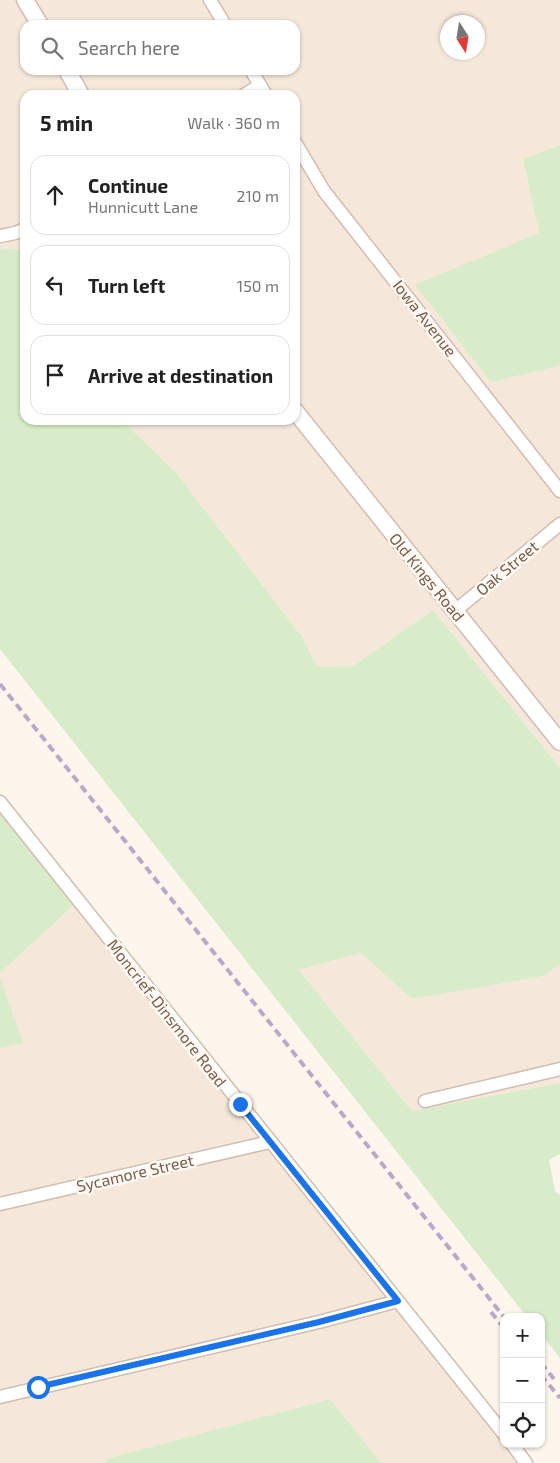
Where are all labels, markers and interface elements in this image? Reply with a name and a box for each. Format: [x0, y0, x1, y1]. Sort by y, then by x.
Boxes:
north arrow [440, 15, 485, 60]
search box [20, 20, 300, 75]
icon: search [38, 34, 66, 62]
text: Search here [78, 36, 180, 59]
text: 5 min [40, 110, 93, 135]
text: Walk · 360 m [187, 113, 280, 132]
text: Continue [88, 174, 168, 197]
icon: ahead [41, 181, 69, 209]
text: 210 m [236, 186, 279, 205]
text: Hunnicutt Lane [88, 197, 198, 216]
icon: left [41, 271, 69, 299]
text: Turn left [88, 274, 165, 297]
text: 150 m [237, 276, 279, 295]
street label: Iowa Avenue [390, 276, 461, 360]
icon: arrive [41, 361, 69, 389]
text: Arrive at destination [88, 364, 273, 387]
street label: Old Kings Road [386, 529, 469, 625]
street label: Oak Street [472, 536, 542, 599]
street label: Moncrief-Dinsmore Road [104, 935, 231, 1090]
route end [229, 1093, 252, 1116]
street label: Sycamore Street [74, 1150, 195, 1195]
map controls [500, 1313, 545, 1448]
button: + [500, 1313, 545, 1358]
button: − [500, 1358, 545, 1403]
route start [27, 1376, 50, 1399]
button: locate [500, 1403, 545, 1448]

